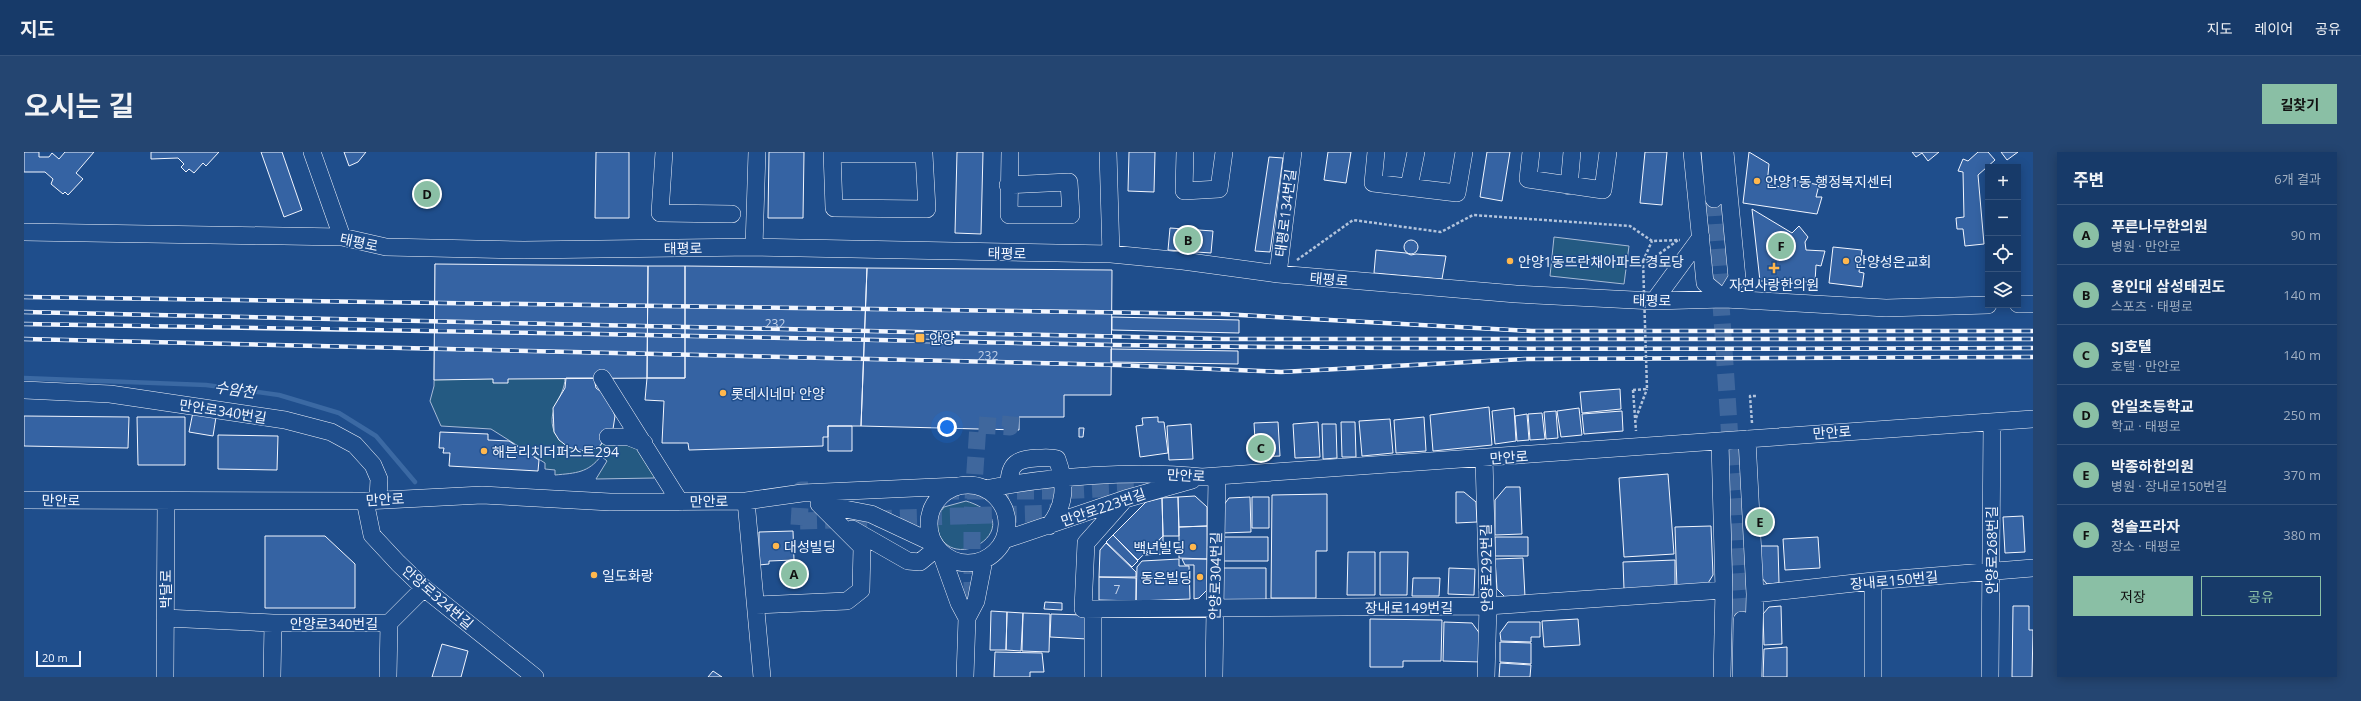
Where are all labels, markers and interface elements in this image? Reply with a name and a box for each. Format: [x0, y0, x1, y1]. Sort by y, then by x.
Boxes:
text: 지도 [20, 16, 55, 42]
text: 지도 [2207, 19, 2233, 38]
text: 레이어 [2255, 19, 2293, 38]
text: 공유 [2315, 19, 2341, 38]
button: 길찾기 [2262, 84, 2337, 124]
text: 오시는 길 [24, 86, 134, 124]
map controls [1985, 164, 2021, 308]
button: + [1985, 164, 2021, 200]
street label: 태평로134번길 [1270, 168, 1300, 258]
text: 주변 [2073, 168, 2104, 191]
text: 6개 결과 [2274, 170, 2321, 188]
place label: 안양1동 행정복지센터 [1765, 172, 1893, 191]
marker: 안양1동 행정복지센터 [1752, 176, 1762, 186]
pin: D [414, 179, 440, 209]
button: − [1985, 200, 2021, 236]
text: 푸른나무한의원 [2111, 216, 2208, 236]
pin: B [1175, 225, 1201, 255]
text: A [2082, 226, 2090, 244]
text: 90 m [2291, 226, 2321, 244]
street label: 태평로 [338, 229, 380, 255]
pin: F [1768, 231, 1794, 261]
button: locate [1985, 236, 2021, 272]
text: 병원 · 만안로 [2111, 237, 2181, 255]
street label: 태평로 [664, 238, 703, 258]
street label: 태평로 [988, 243, 1027, 263]
place label: 안양1동뜨란채아파트 경로당 [1518, 252, 1684, 271]
place label: 안양성은교회 [1854, 252, 1931, 271]
marker: 안양1동뜨란채아파트 경로당 [1505, 256, 1515, 266]
marker: 안양성은교회 [1841, 256, 1851, 266]
marker: 자연사랑한의원 [1768, 262, 1780, 274]
street label: 태평로 [1309, 268, 1349, 290]
button: layers [1985, 272, 2021, 308]
place label: 자연사랑한의원 [1729, 275, 1819, 294]
text: 용인대 삼성태권도 [2111, 276, 2225, 296]
text: B [2082, 286, 2090, 304]
text: 140 m [2283, 286, 2321, 304]
street label: 태평로 [1633, 290, 1672, 310]
text: 스포츠 · 태평로 [2111, 297, 2193, 315]
house number: 232 [765, 315, 785, 332]
place label: 안양 [929, 329, 955, 348]
marker: 안양 [914, 332, 926, 344]
text: SJ호텔 [2111, 336, 2152, 356]
text: C [2082, 346, 2090, 364]
text: 140 m [2283, 346, 2321, 364]
house number: 232 [978, 347, 998, 364]
text: 호텔 · 만안로 [2111, 357, 2181, 375]
water label: 수암천 [213, 376, 259, 402]
place label: 롯데시네마 안양 [731, 384, 825, 403]
marker: 롯데시네마 안양 [718, 388, 728, 398]
street label: 만안로340번길 [178, 395, 268, 427]
text: 안일초등학교 [2111, 396, 2194, 416]
text: D [2081, 406, 2091, 424]
text: 250 m [2283, 406, 2321, 424]
your location [937, 417, 957, 437]
text: 학교 · 태평로 [2111, 417, 2181, 435]
street label: 만안로 [1812, 421, 1852, 443]
pin: C [1248, 433, 1274, 463]
place label: 해븐리치더퍼스트294 [492, 442, 619, 461]
marker: 해븐리치더퍼스트294 [479, 446, 489, 456]
street label: 만안로 [1489, 446, 1529, 468]
text: 박종하한의원 [2111, 456, 2194, 476]
street label: 만안로 [1166, 465, 1206, 486]
text: E [2082, 466, 2090, 484]
text: 370 m [2283, 466, 2321, 484]
text: 병원 · 장내로150번길 [2111, 477, 2227, 495]
street label: 만안로223번길 [1058, 484, 1148, 530]
street label: 만안로 [365, 488, 405, 509]
street label: 만안로 [42, 490, 81, 510]
street label: 만안로 [690, 491, 729, 511]
street label: 안양로268번길 [1982, 506, 2001, 594]
pin: E [1747, 507, 1773, 537]
text: 청솔프라자 [2111, 516, 2180, 536]
street label: 안양로292번길 [1476, 524, 1496, 612]
text: F [2082, 526, 2090, 544]
text: 380 m [2283, 526, 2321, 544]
street label: 안양로304번길 [1205, 532, 1225, 620]
place label: 대성빌딩 [784, 537, 836, 556]
text: 장소 · 태평로 [2111, 537, 2181, 555]
place label: 백년빌딩 [1133, 538, 1185, 557]
marker: 대성빌딩 [771, 541, 781, 551]
marker: 백년빌딩 [1188, 542, 1198, 552]
pin: A [781, 559, 807, 589]
street label: 안양로324번길 [398, 561, 478, 633]
place label: 일도화랑 [602, 566, 654, 585]
street label: 장내로150번길 [1849, 567, 1939, 593]
place label: 동은빌딩 [1140, 568, 1192, 587]
street label: 박달로 [156, 570, 175, 608]
marker: 일도화랑 [589, 570, 599, 580]
marker: 동은빌딩 [1195, 572, 1205, 582]
button: 저장 [2073, 576, 2193, 616]
button: 공유 [2201, 576, 2321, 616]
house number: 7 [1114, 581, 1121, 598]
street label: 장내로149번길 [1365, 598, 1453, 617]
street label: 안양로340번길 [290, 614, 378, 633]
scale bar [36, 649, 81, 668]
text: 20 m [42, 650, 68, 665]

